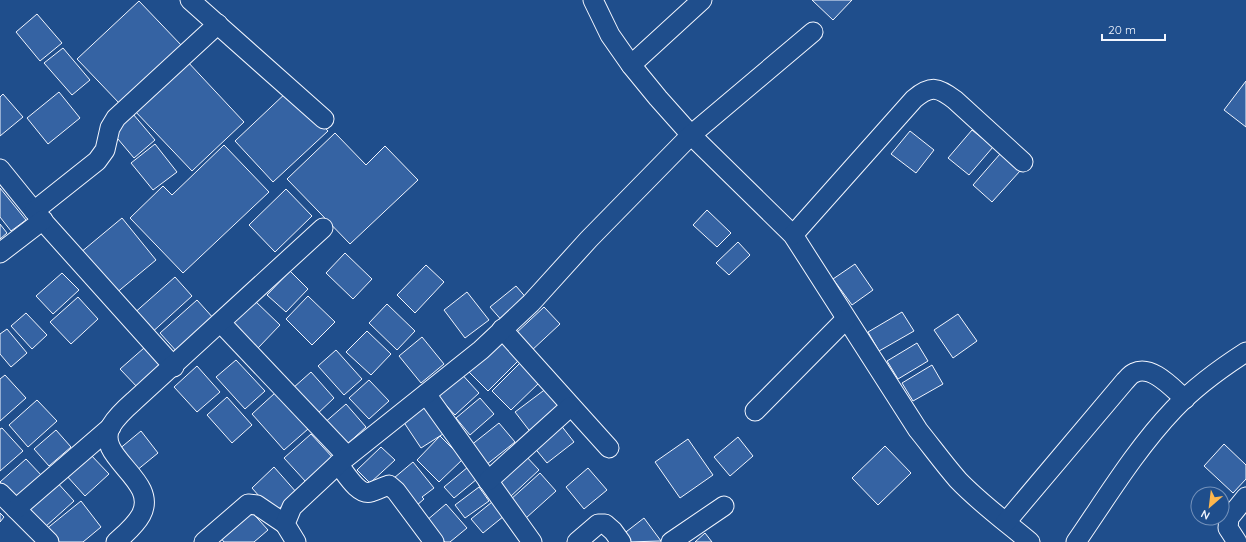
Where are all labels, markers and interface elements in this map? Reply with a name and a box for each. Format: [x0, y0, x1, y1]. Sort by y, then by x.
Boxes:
scale bar [1102, 16, 1165, 42]
text: 20 m [1108, 22, 1136, 37]
north arrow [1190, 486, 1230, 526]
text: N [1198, 507, 1212, 523]

